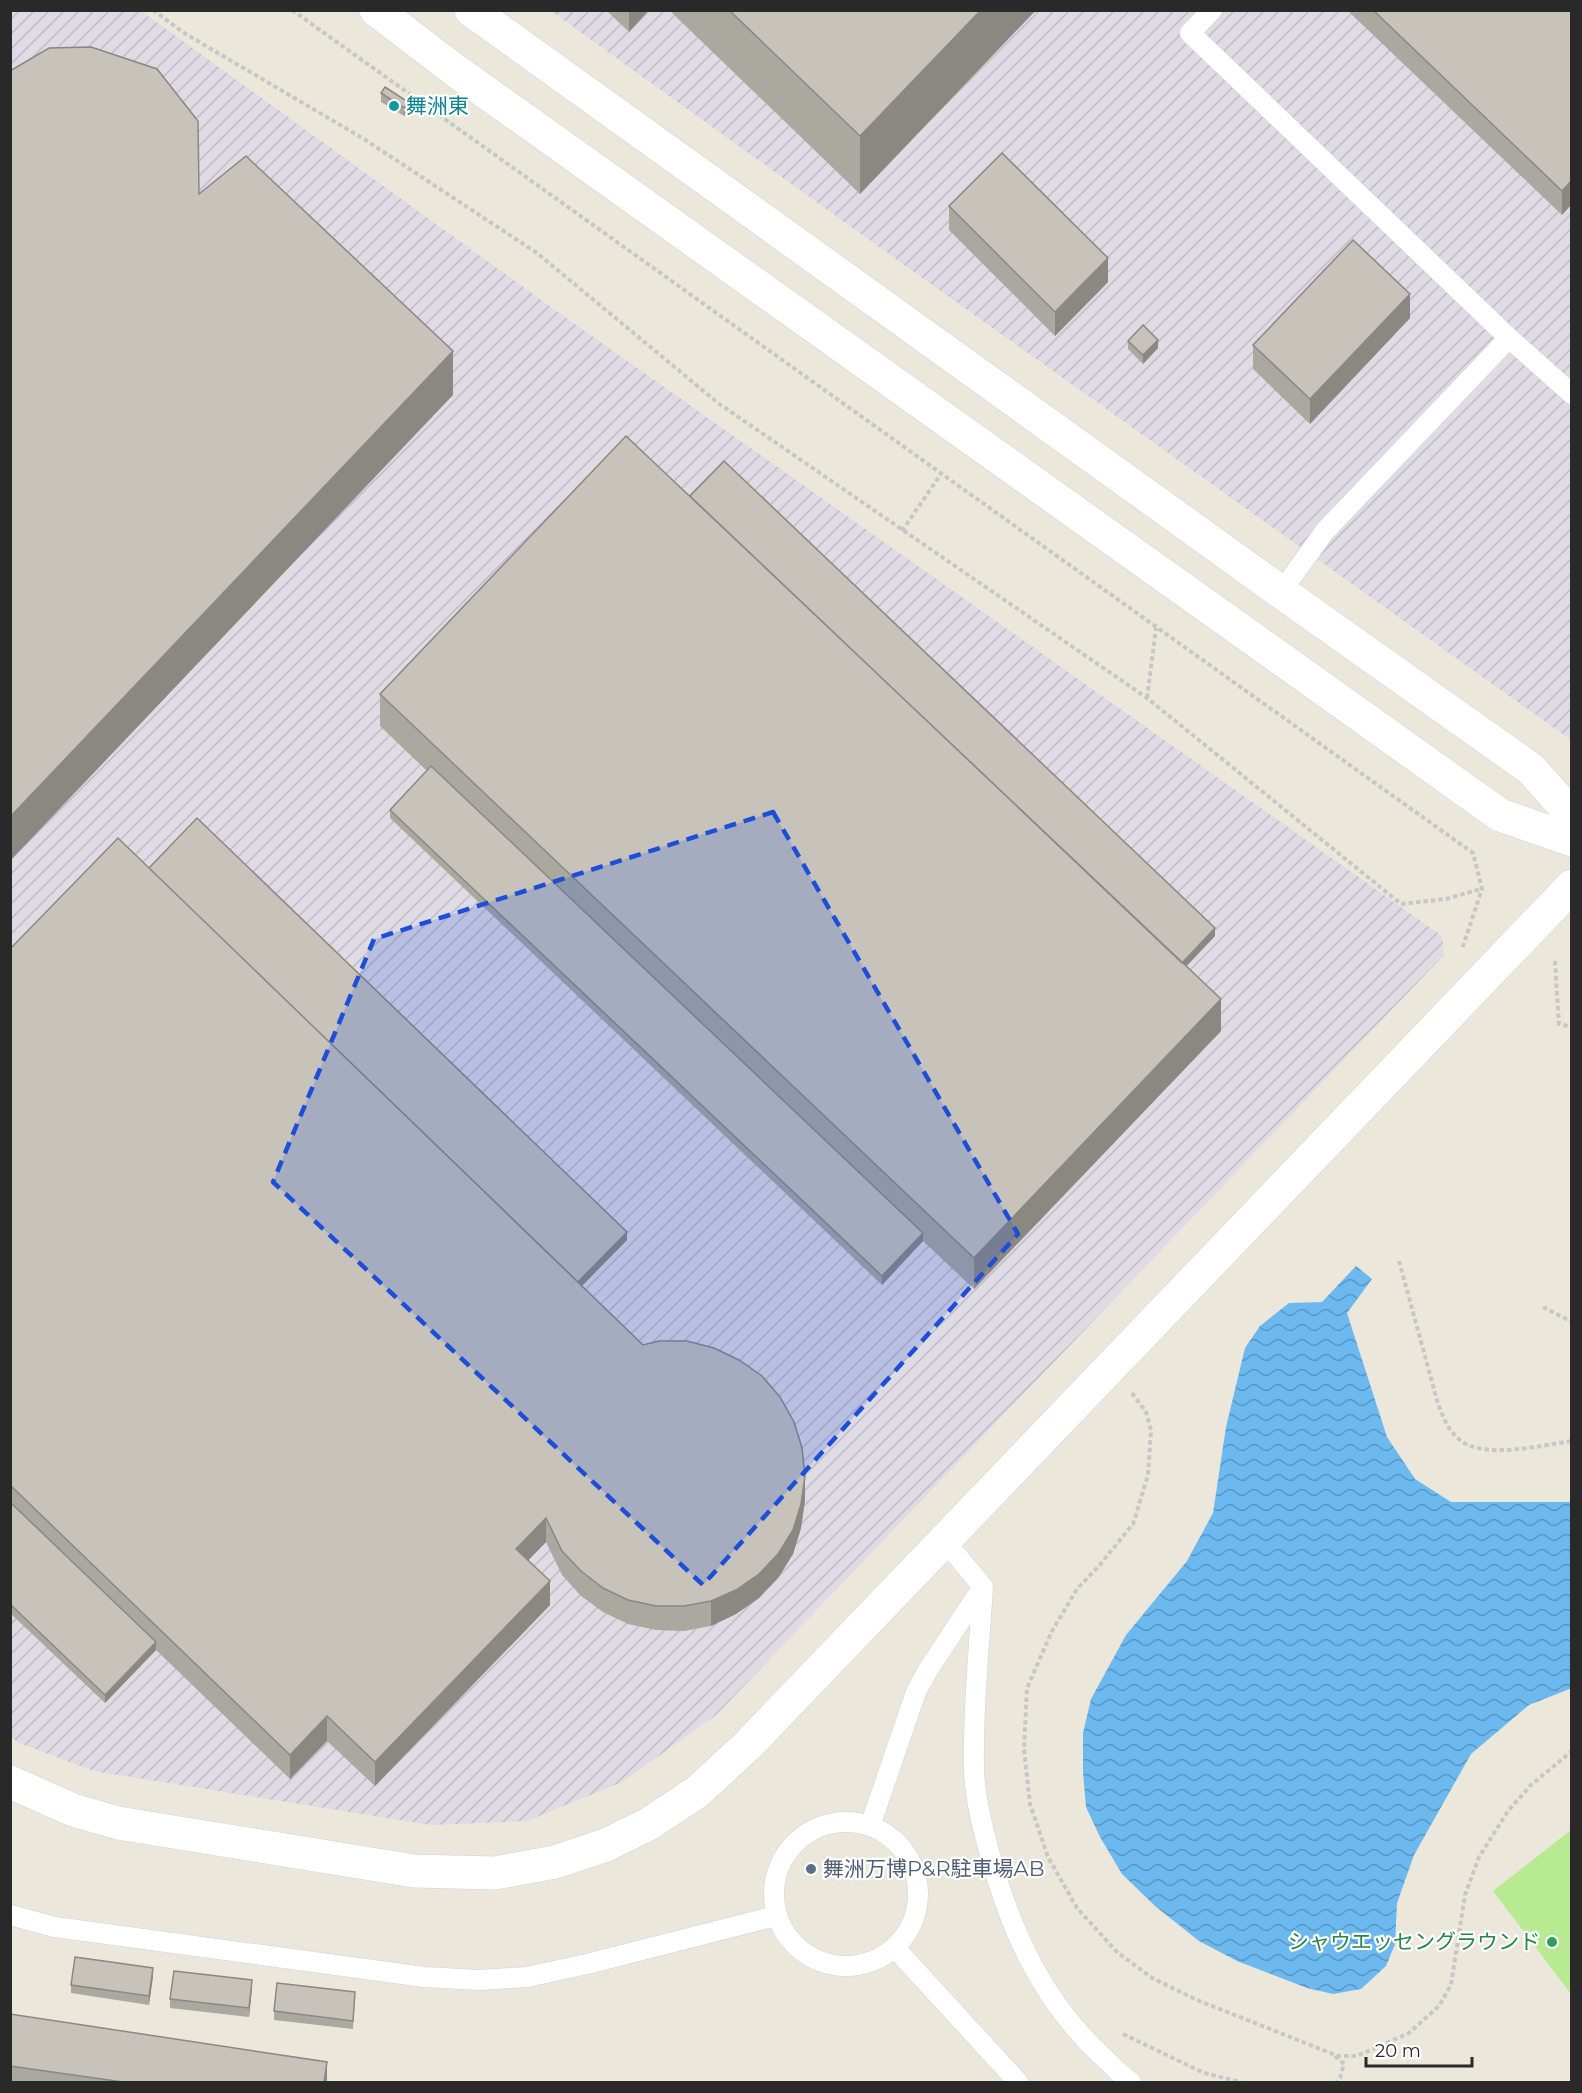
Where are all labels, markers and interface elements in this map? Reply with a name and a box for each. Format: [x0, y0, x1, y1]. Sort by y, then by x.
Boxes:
place label: 舞洲東 [406, 93, 469, 118]
marker: 舞洲東 [387, 99, 401, 113]
place label: 舞洲万博P&R駐車場AB [823, 1856, 1045, 1881]
marker: 舞洲万博P&R駐車場AB [804, 1862, 818, 1876]
place label: シャウエッセングラウンド [1288, 1929, 1540, 1954]
marker: シャウエッセングラウンド [1545, 1935, 1559, 1949]
scale bar [1366, 2030, 1472, 2068]
text: 20 m [1375, 2040, 1421, 2062]

